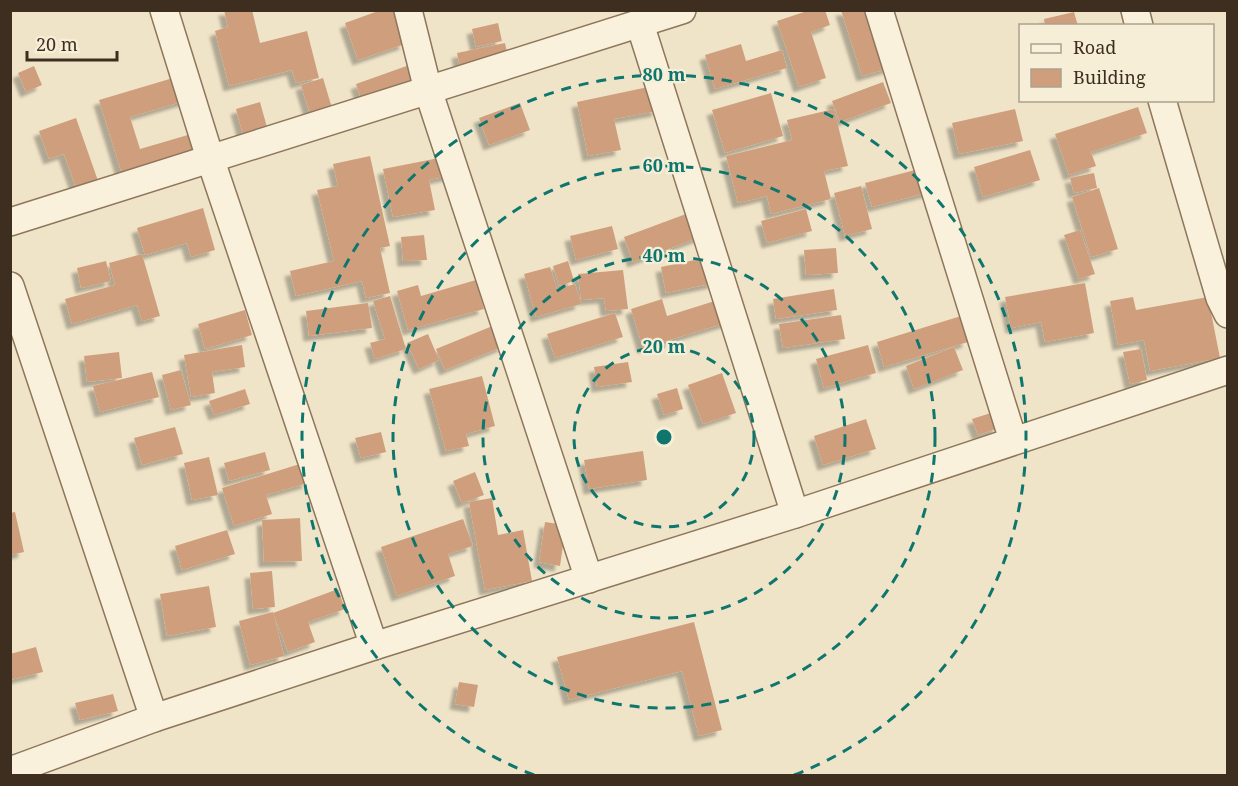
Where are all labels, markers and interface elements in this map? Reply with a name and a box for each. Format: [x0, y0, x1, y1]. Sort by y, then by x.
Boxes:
scale bar [27, 24, 117, 62]
legend [1019, 24, 1214, 102]
text: 20 m [36, 32, 78, 56]
text: Road [1073, 35, 1116, 59]
text: 80 m [643, 62, 686, 86]
text: Building [1073, 65, 1146, 89]
text: 60 m [643, 153, 686, 177]
text: 40 m [643, 243, 686, 267]
text: 20 m [643, 334, 686, 358]
centre of rings [654, 427, 674, 447]

